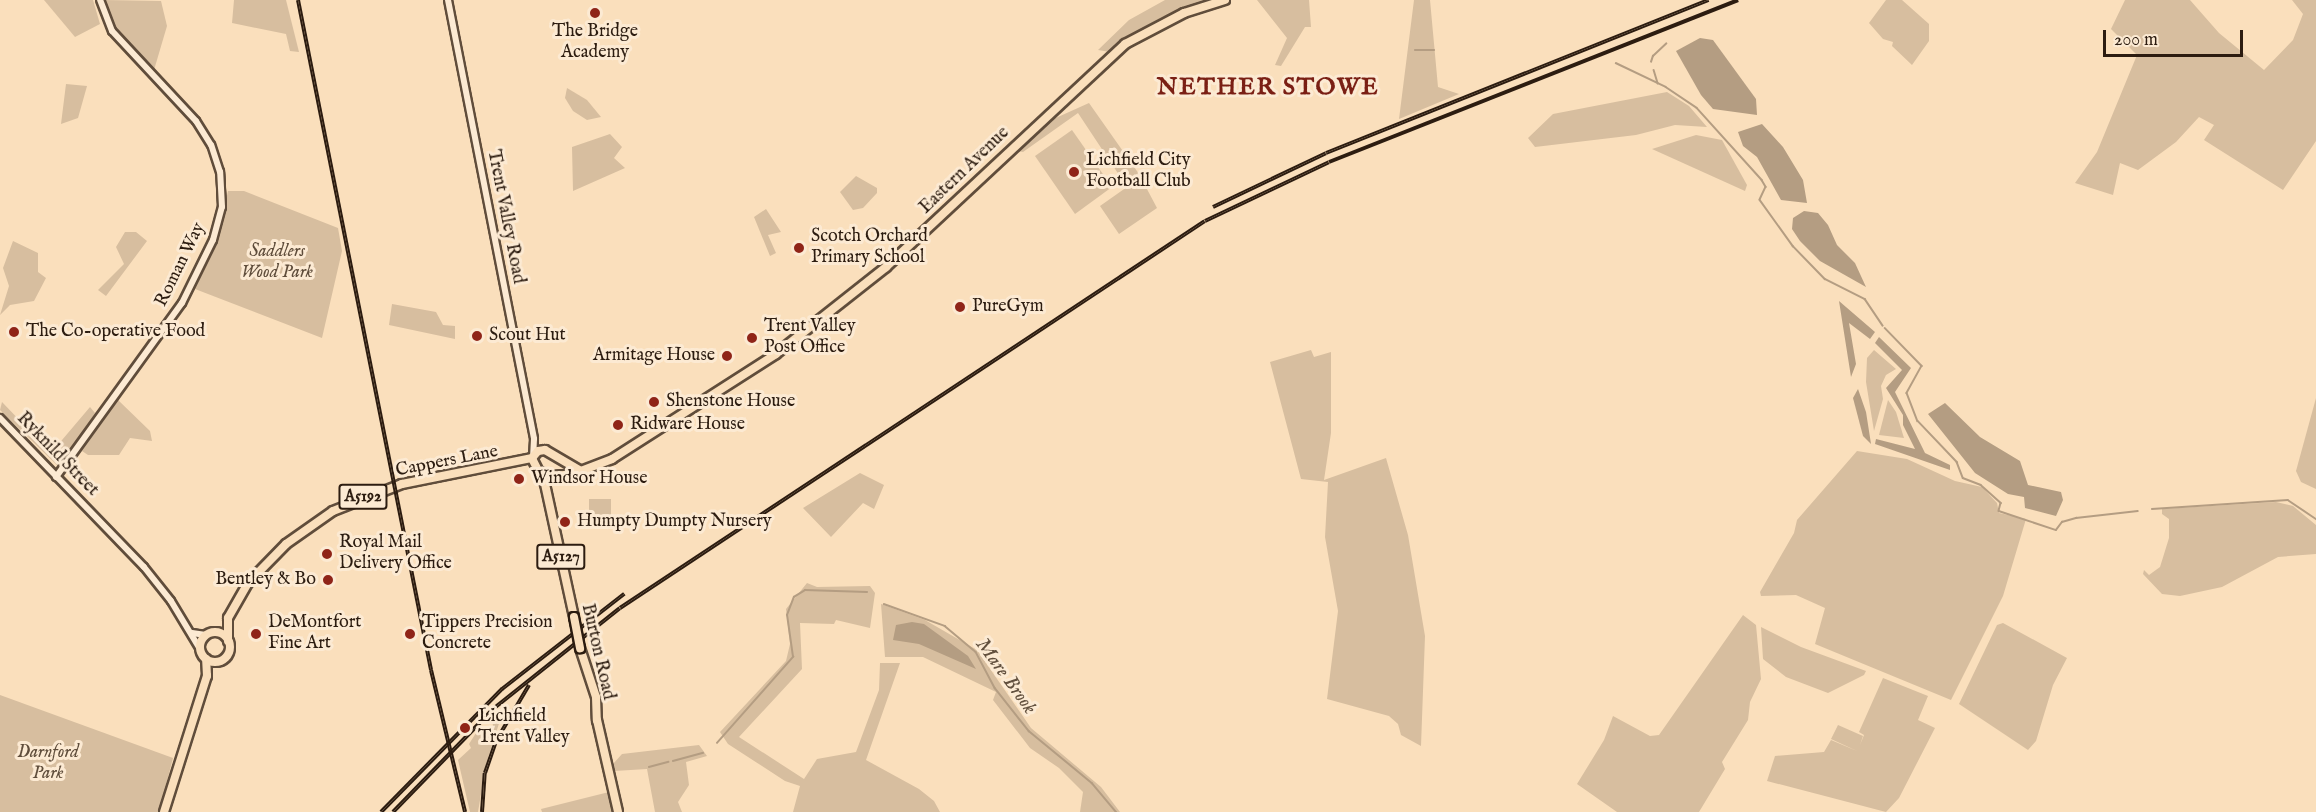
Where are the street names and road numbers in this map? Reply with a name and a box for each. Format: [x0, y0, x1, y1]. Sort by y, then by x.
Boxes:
street label: Eastern Avenue [916, 123, 1014, 219]
street label: Trent Valley Road [481, 148, 529, 286]
street label: Roman Way [151, 219, 211, 311]
street label: Ryknild Street [11, 408, 103, 502]
street label: Cappers Lane [394, 442, 500, 482]
road number: A5192 [338, 484, 388, 510]
road number: A5127 [536, 544, 586, 570]
street label: Burton Road [575, 602, 619, 702]

